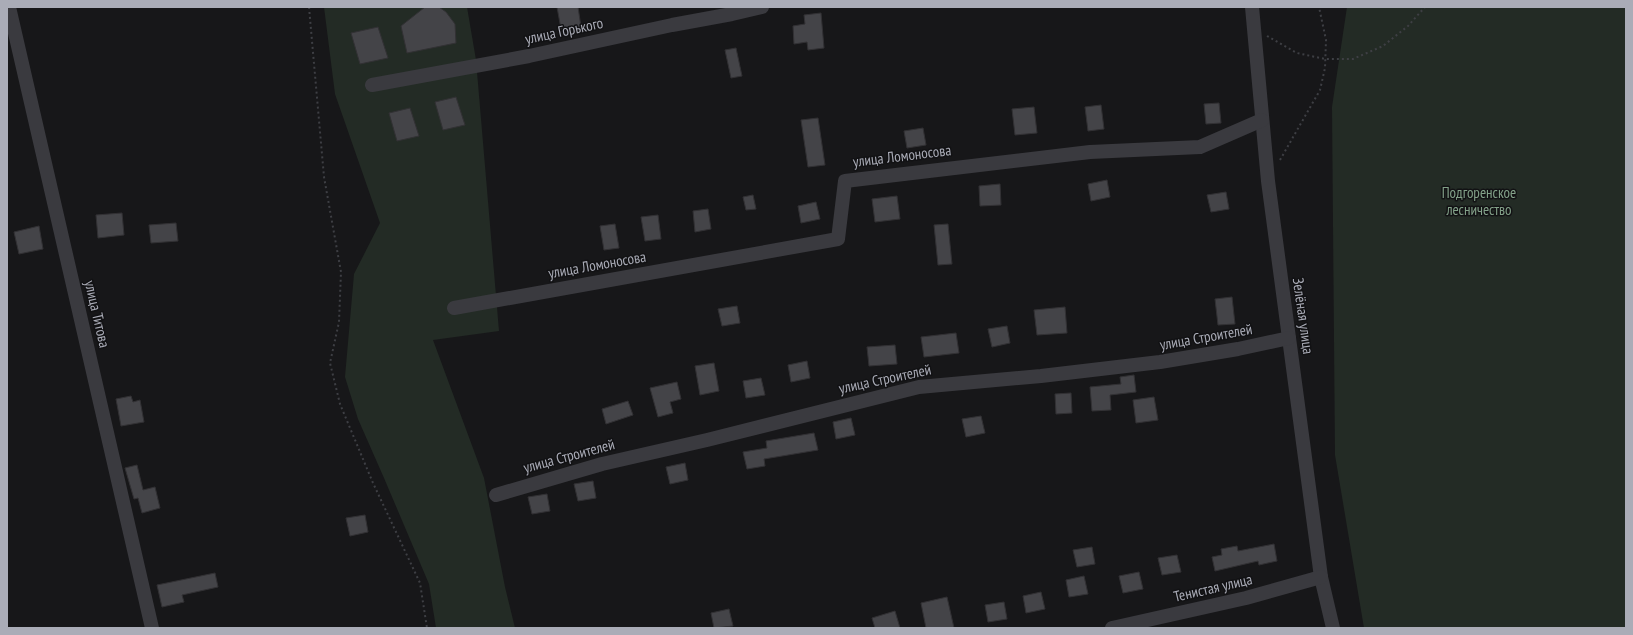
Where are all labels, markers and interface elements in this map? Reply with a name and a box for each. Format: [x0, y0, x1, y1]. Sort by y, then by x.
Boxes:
street label: улица Горького [523, 13, 605, 48]
street label: улица Ломоносова [852, 140, 952, 171]
park label: Подгоренское лесничество [1442, 183, 1516, 219]
street label: улица Ломоносова [547, 247, 647, 282]
street label: Зелёная улица [1289, 277, 1318, 355]
street label: улица Титова [81, 278, 114, 349]
street label: улица Строителей [1158, 319, 1254, 354]
street label: улица Строителей [837, 359, 933, 398]
street label: улица Строителей [521, 434, 617, 477]
street label: Тенистая улица [1172, 569, 1254, 606]

